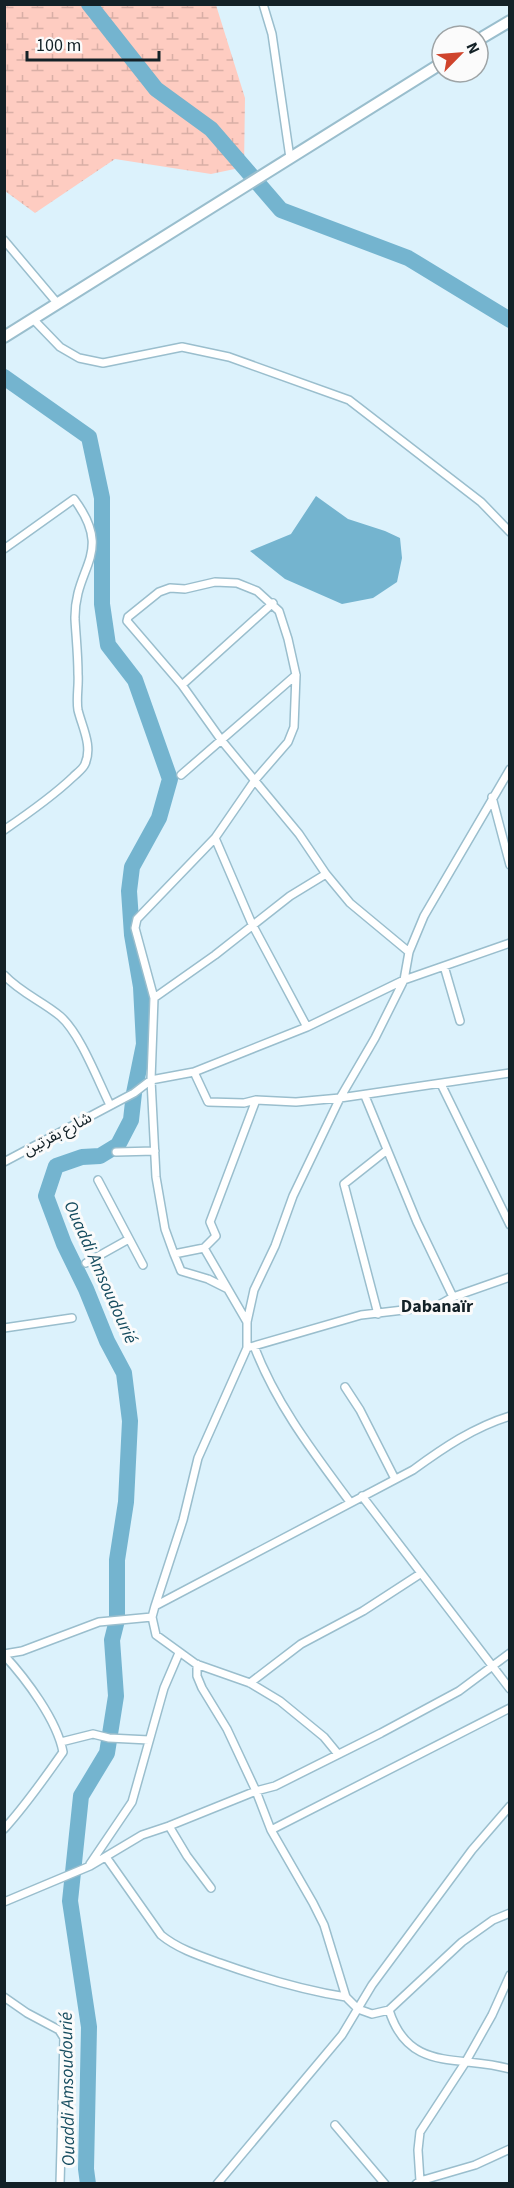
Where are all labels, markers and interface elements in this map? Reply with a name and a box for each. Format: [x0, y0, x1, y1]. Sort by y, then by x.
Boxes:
scale bar [27, 24, 159, 62]
north arrow [430, 24, 490, 84]
text: 100 m [36, 33, 81, 58]
text: N [460, 39, 485, 58]
street label: شارع بقرتين [19, 1107, 96, 1162]
water label: Ouaddi Amsoudourié [58, 1197, 143, 1348]
district label: Dabanaïr [401, 1294, 474, 1319]
water label: Ouaddi Amsoudourié [54, 2011, 81, 2166]

